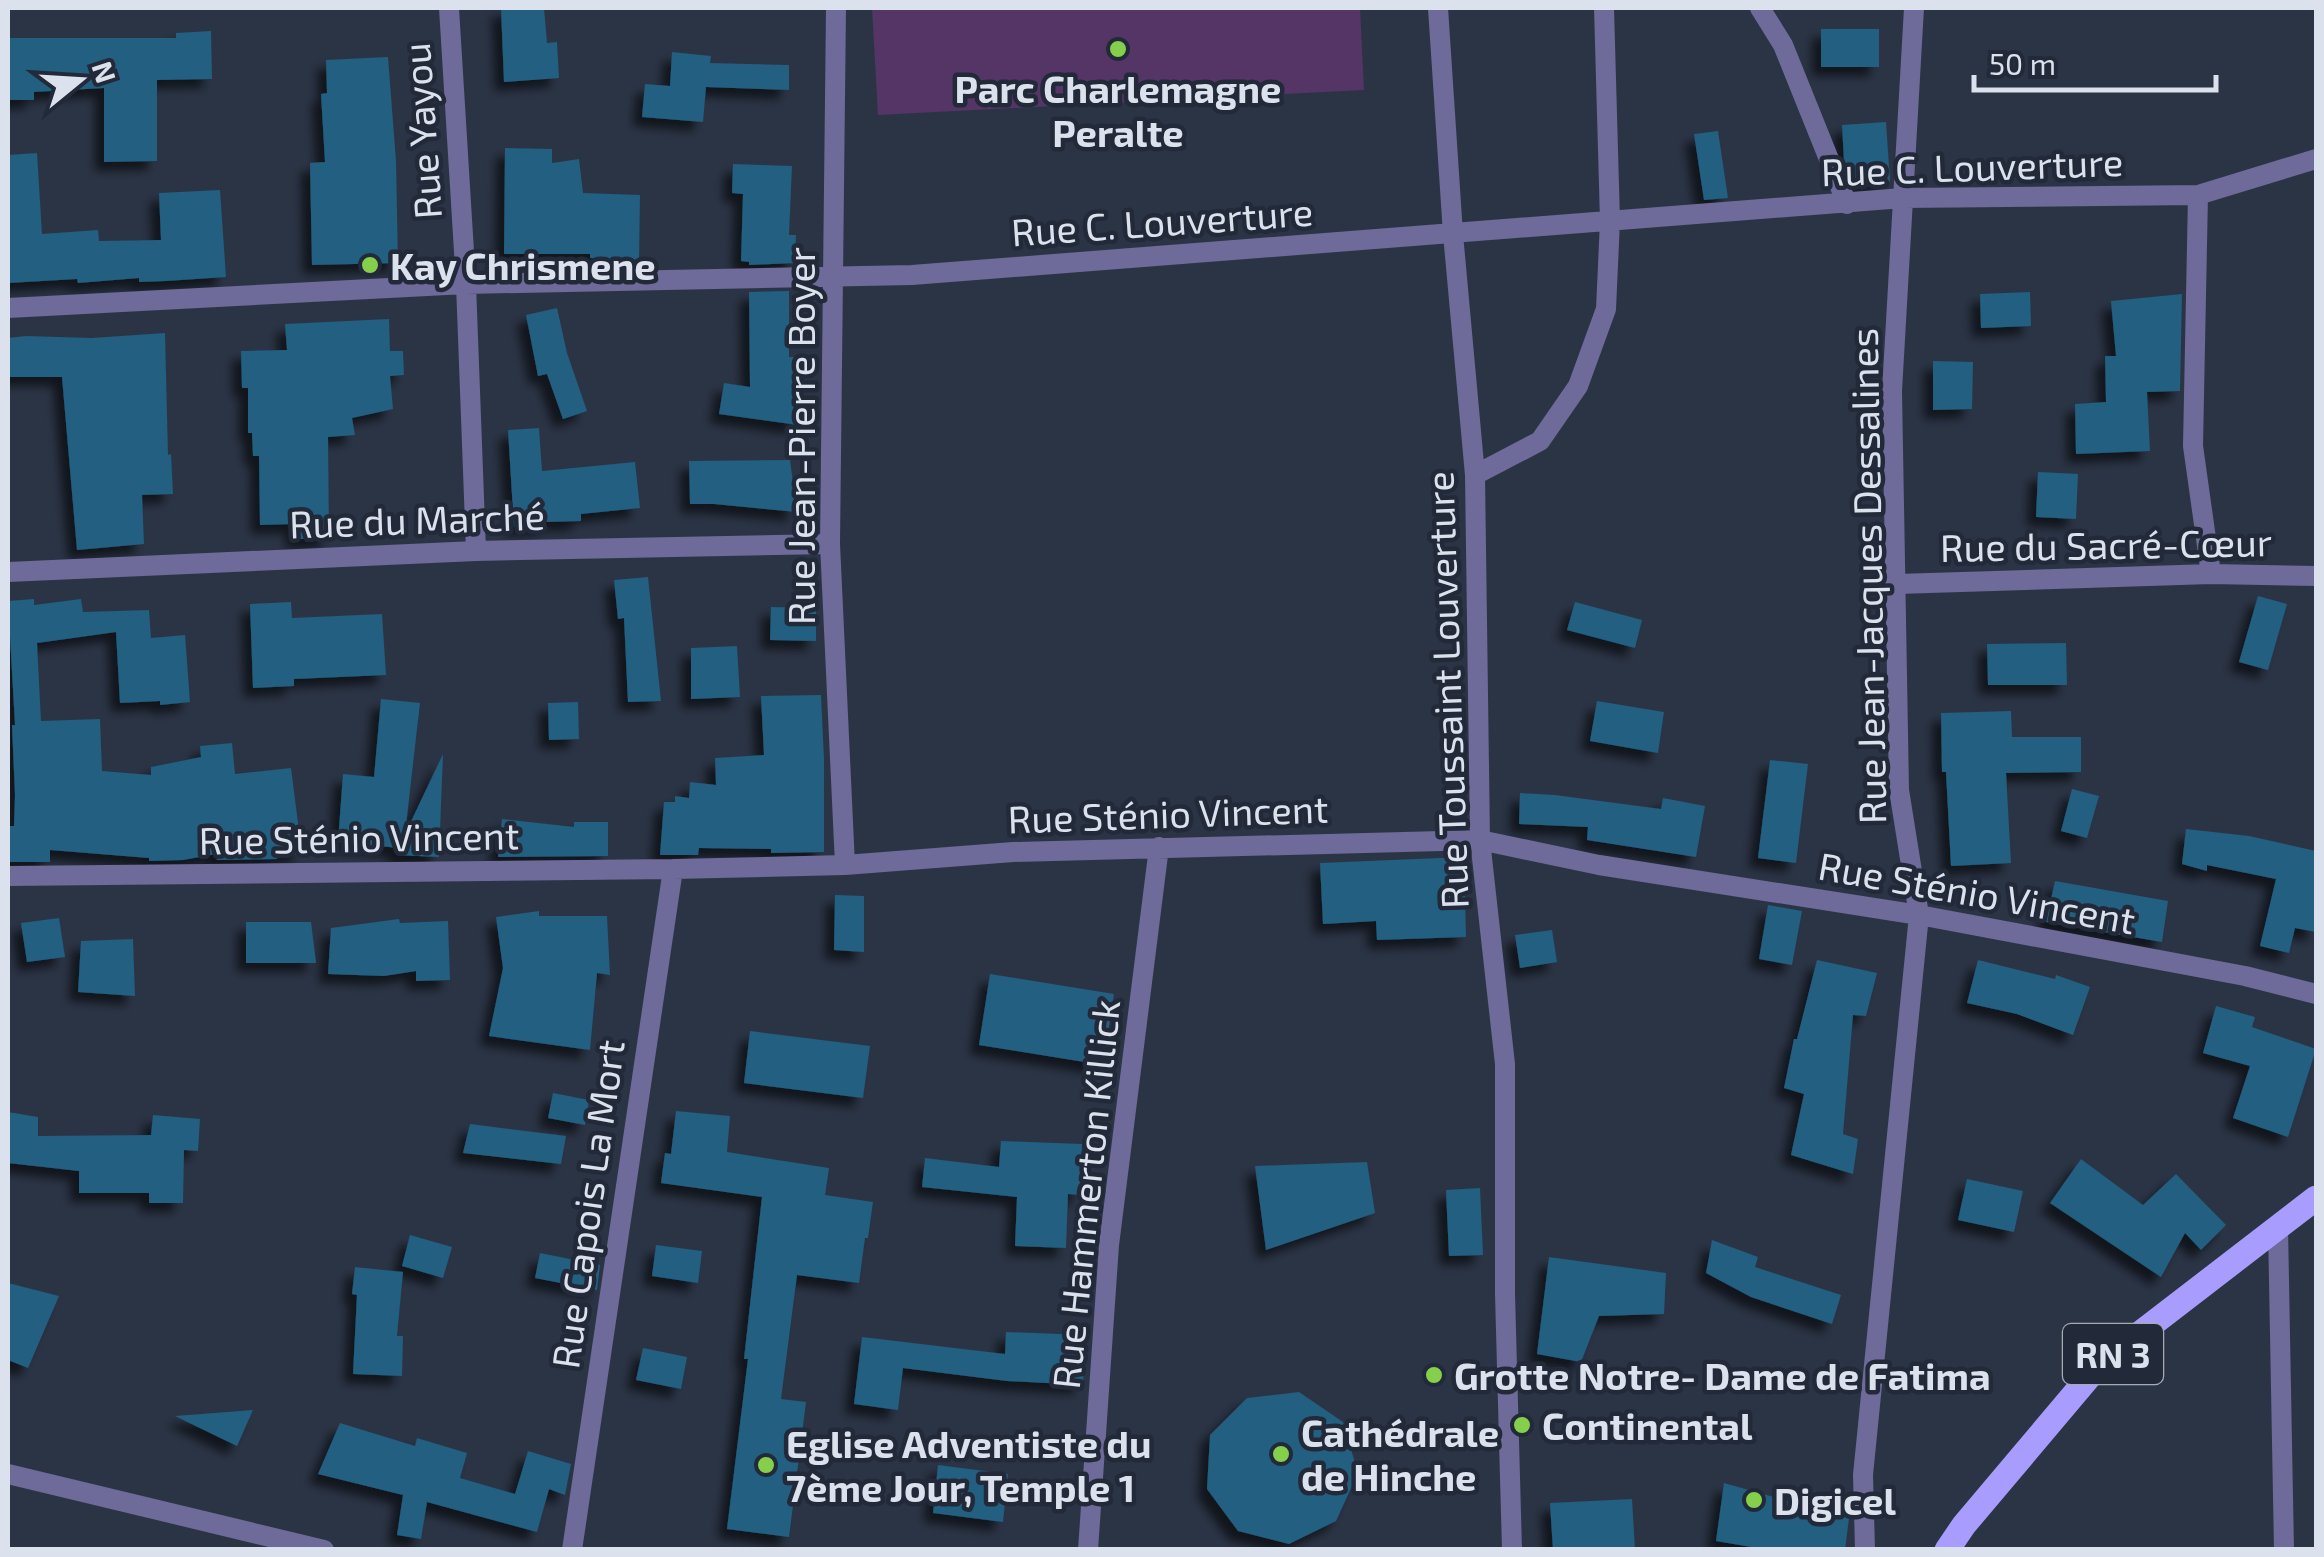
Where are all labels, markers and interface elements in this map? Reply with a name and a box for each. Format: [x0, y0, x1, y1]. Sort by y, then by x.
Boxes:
north arrow [30, 30, 130, 130]
scale bar [1974, 30, 2216, 92]
marker: Parc Charlemagne Peralte [1107, 38, 1129, 60]
street label: Rue Yayou [392, 41, 450, 221]
text: 50 m [1989, 45, 2056, 81]
text: N [85, 57, 124, 87]
place label: Parc Charlemagne Peralte [955, 65, 1281, 155]
street label: Rue C. Louverture [1820, 138, 2124, 194]
street label: Rue C. Louverture [1010, 188, 1314, 254]
place label: Kay Chrismene [390, 242, 656, 288]
street label: Rue Jean-Pierre Boyer [777, 247, 823, 625]
marker: Kay Chrismene [359, 254, 381, 276]
street label: Rue Jean-Jacques Dessalines [1840, 327, 1894, 825]
street label: Rue Toussaint Louverture [1415, 470, 1477, 910]
street label: Rue du Marché [288, 492, 546, 546]
street label: Rue du Sacré-Cœur [1940, 518, 2272, 570]
street label: Rue Sténio Vincent [1007, 784, 1329, 842]
street label: Rue Sténio Vincent [198, 811, 520, 863]
street label: Rue Sténio Vincent [1815, 842, 2139, 942]
street label: Rue Hammerton Killick [1042, 997, 1128, 1391]
street label: Rue Capois La Mort [541, 1037, 633, 1371]
road number: RN 3 [2063, 1324, 2163, 1384]
place label: Grotte Notre- Dame de Fatima [1454, 1352, 1991, 1398]
marker: Grotte Notre- Dame de Fatima [1423, 1364, 1445, 1386]
place label: Continental [1542, 1402, 1753, 1448]
place label: Cathédrale de Hinche [1301, 1409, 1499, 1499]
marker: Continental [1511, 1414, 1533, 1436]
place label: Eglise Adventiste du 7ème Jour, Temple 1 [786, 1420, 1152, 1510]
marker: Cathédrale de Hinche [1270, 1443, 1292, 1465]
marker: Eglise Adventiste du 7ème Jour, Temple 1 [755, 1454, 777, 1476]
place label: Digicel [1774, 1477, 1897, 1523]
marker: Digicel [1743, 1489, 1765, 1511]

